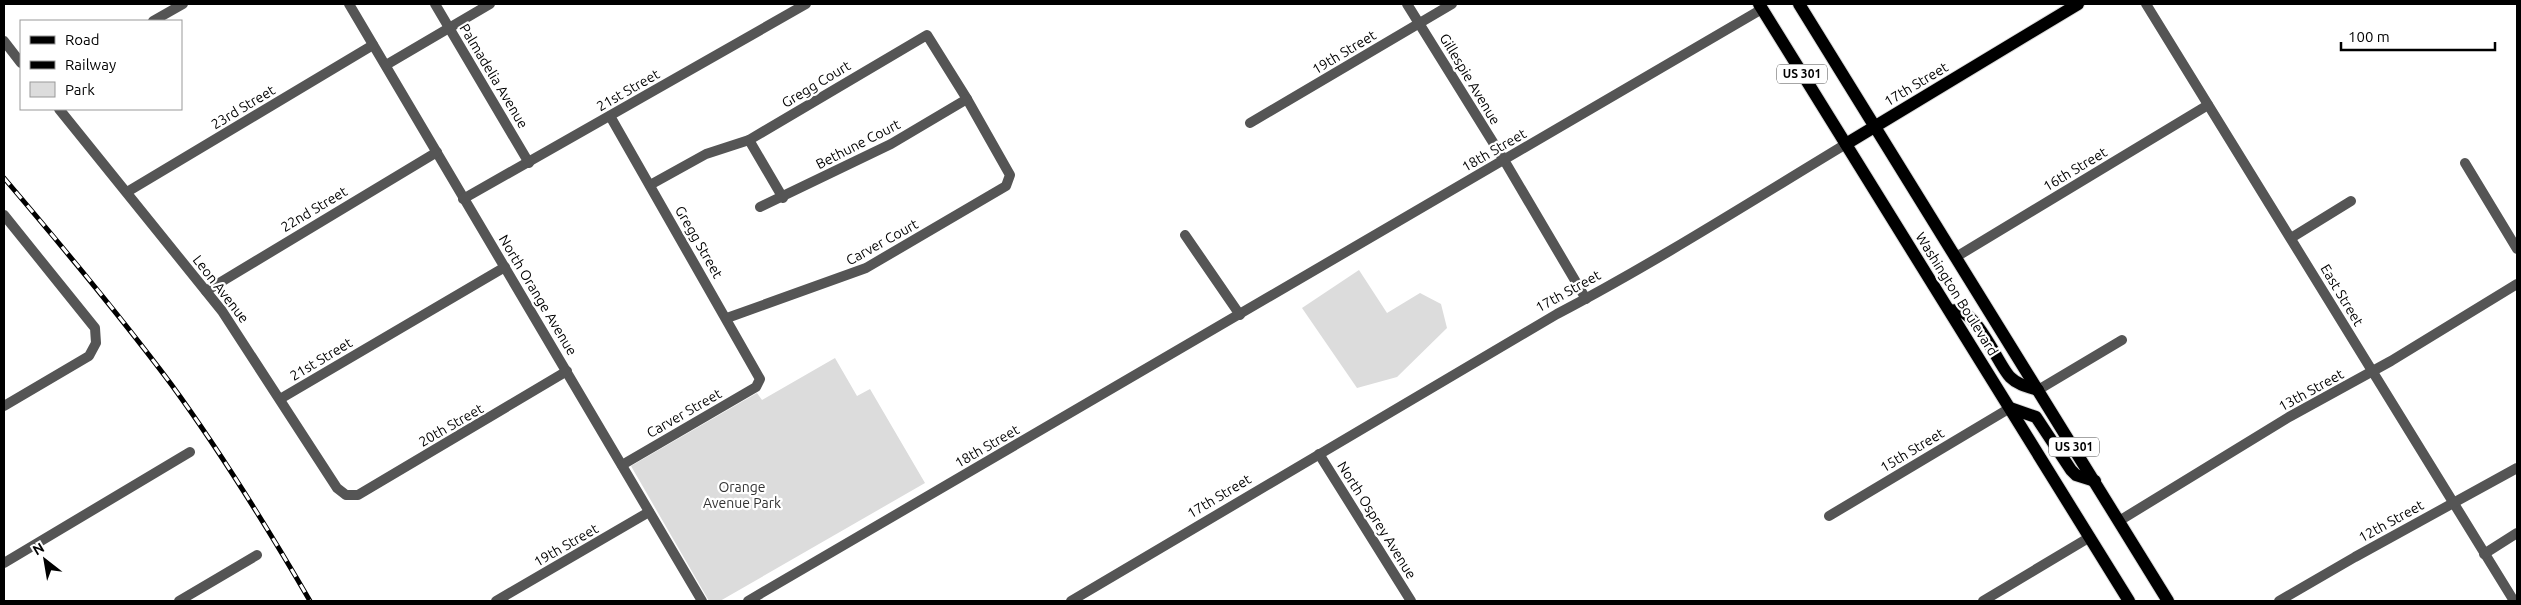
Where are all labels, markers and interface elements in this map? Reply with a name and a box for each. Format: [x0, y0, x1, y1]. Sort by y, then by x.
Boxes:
legend [20, 20, 182, 110]
scale bar [2341, 20, 2495, 52]
street label: Palmadelia Avenue [457, 21, 531, 131]
street label: 19th Street [1309, 26, 1379, 77]
text: 100 m [2348, 28, 2390, 45]
text: Road [65, 31, 100, 48]
street label: Gillespie Avenue [1436, 31, 1504, 127]
text: Railway [65, 56, 116, 73]
street label: Gregg Court [779, 57, 854, 111]
street label: 17th Street [1881, 58, 1951, 109]
road number: US 301 [1777, 64, 1827, 84]
street label: 21st Street [594, 65, 663, 114]
text: Park [65, 81, 95, 98]
street label: 23rd Street [208, 81, 278, 132]
street label: Bethune Court [813, 116, 903, 172]
street label: 18th Street [1459, 125, 1529, 175]
street label: 16th Street [2040, 143, 2110, 194]
street label: 22nd Street [278, 183, 350, 235]
street label: Gregg Street [672, 203, 726, 281]
street label: Carver Court [843, 215, 921, 268]
street label: Washington Boulevard [1913, 229, 2001, 359]
street label: North Orange Avenue [496, 232, 580, 358]
street label: Leon Avenue [190, 252, 252, 326]
street label: East Street [2317, 261, 2367, 329]
street label: 17th Street [1533, 266, 1604, 315]
street label: 21st Street [287, 334, 355, 384]
street label: 13th Street [2276, 365, 2347, 414]
street label: Carver Street [644, 385, 725, 441]
street label: 20th Street [416, 400, 486, 450]
street label: 18th Street [952, 421, 1022, 471]
street label: 15th Street [1877, 424, 1947, 475]
road number: US 301 [2049, 438, 2099, 457]
street label: North Osprey Avenue [1334, 458, 1420, 582]
street label: 17th Street [1184, 470, 1254, 521]
park label: Orange Avenue Park [703, 479, 781, 511]
street label: 12th Street [2356, 496, 2427, 545]
street label: 19th Street [531, 520, 601, 570]
north arrow [20, 535, 70, 585]
text: N [30, 539, 47, 558]

